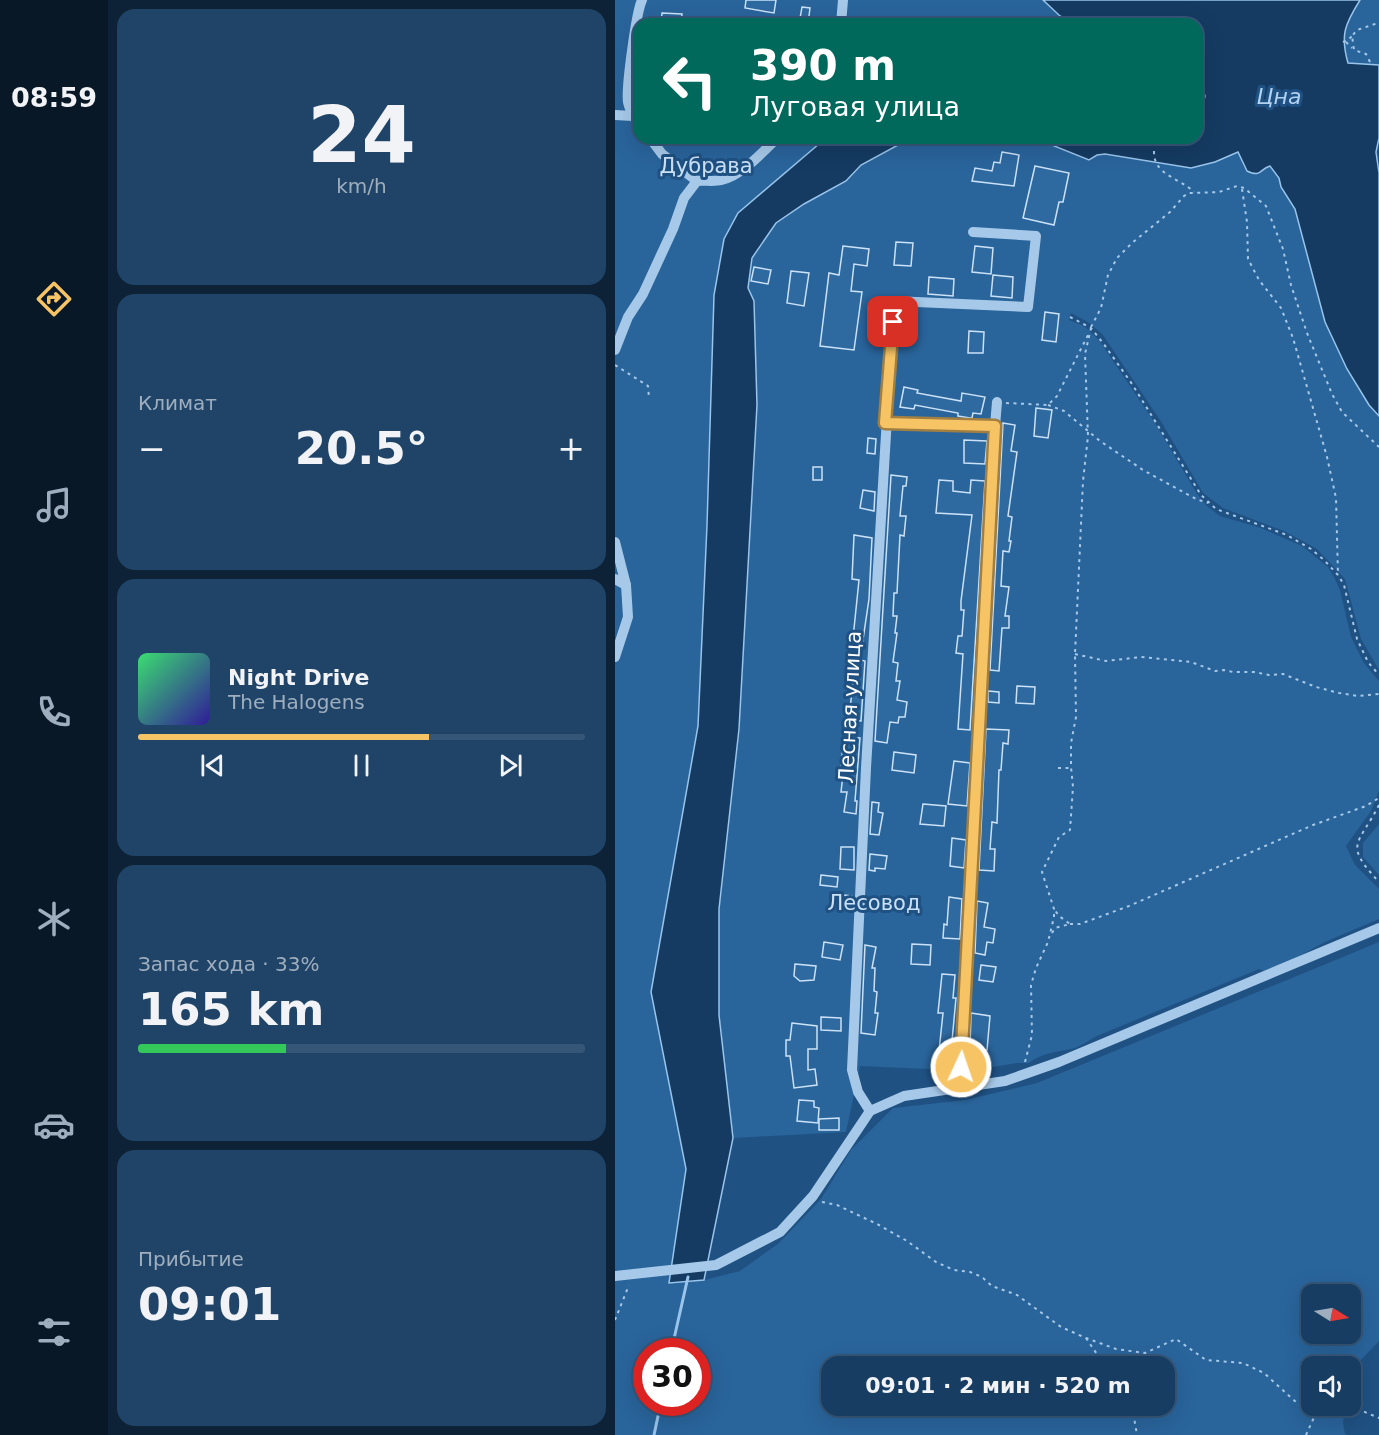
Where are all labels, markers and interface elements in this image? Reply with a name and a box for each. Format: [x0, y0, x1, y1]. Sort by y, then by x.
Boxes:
text: 390 m [750, 41, 896, 90]
icon: left [651, 42, 729, 120]
text: 08:59 [11, 82, 97, 113]
water label: Цна [1257, 84, 1301, 109]
text: 24 [307, 90, 416, 180]
text: Луговая улица [750, 91, 960, 122]
park label: Дубрава [659, 154, 753, 178]
text: km/h [336, 174, 387, 198]
icon: directions [33, 278, 75, 320]
pin [867, 296, 918, 347]
icon: arrive [876, 305, 909, 338]
text: Климат [138, 391, 217, 415]
text: 20.5° [295, 422, 428, 475]
text: − [138, 429, 166, 468]
text: + [557, 429, 585, 468]
icon: music [33, 484, 75, 526]
street label: Лесная улица [834, 630, 866, 784]
text: Night Drive [228, 665, 369, 690]
text: The Halogens [228, 690, 365, 714]
icon: phone [33, 691, 75, 733]
icon: previous [196, 749, 229, 782]
icon: pause [345, 749, 378, 782]
icon: next [494, 749, 527, 782]
park label: Лесовод [828, 891, 920, 915]
icon: climate [33, 898, 75, 940]
text: Запас хода · 33% [138, 952, 319, 976]
text: 165 km [138, 983, 324, 1036]
position arrow [929, 1035, 993, 1099]
icon: car [33, 1104, 75, 1146]
text: Прибытие [138, 1247, 244, 1271]
text: 09:01 [138, 1278, 281, 1331]
north arrow [1301, 1284, 1361, 1344]
map controls [1301, 1284, 1361, 1416]
icon: filters [33, 1311, 75, 1353]
speed limit sign: 30 [633, 1338, 711, 1416]
button: sound [1301, 1356, 1361, 1416]
text: 09:01 · 2 мин · 520 m [865, 1373, 1131, 1398]

